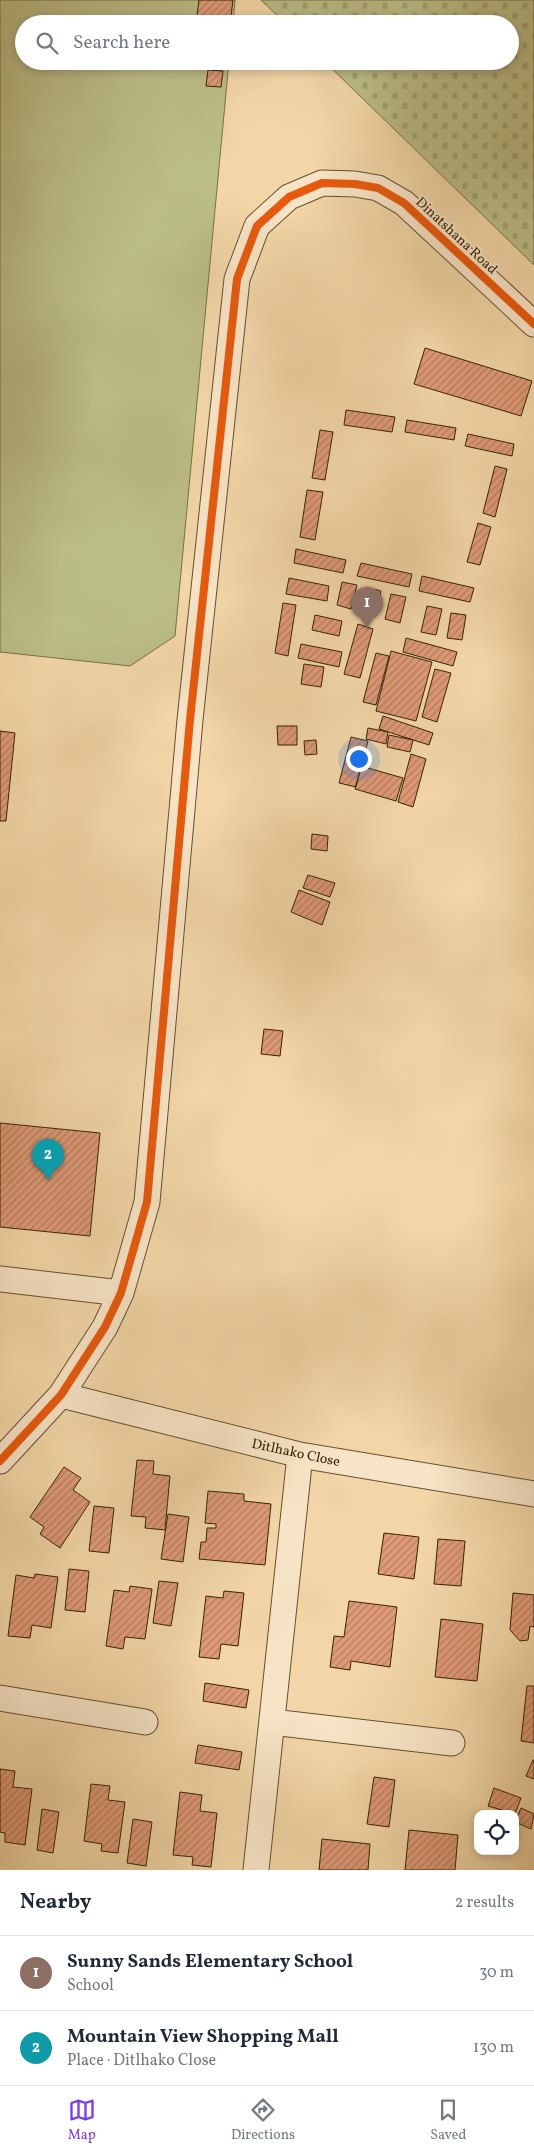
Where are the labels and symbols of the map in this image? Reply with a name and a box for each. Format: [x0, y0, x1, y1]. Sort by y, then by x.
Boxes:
street label: Dinatshana Road [411, 193, 501, 279]
pin: 1 [351, 587, 383, 628]
your location [346, 746, 372, 772]
pin: 2 [32, 1139, 64, 1180]
street label: Ditlhako Close [250, 1435, 342, 1472]

